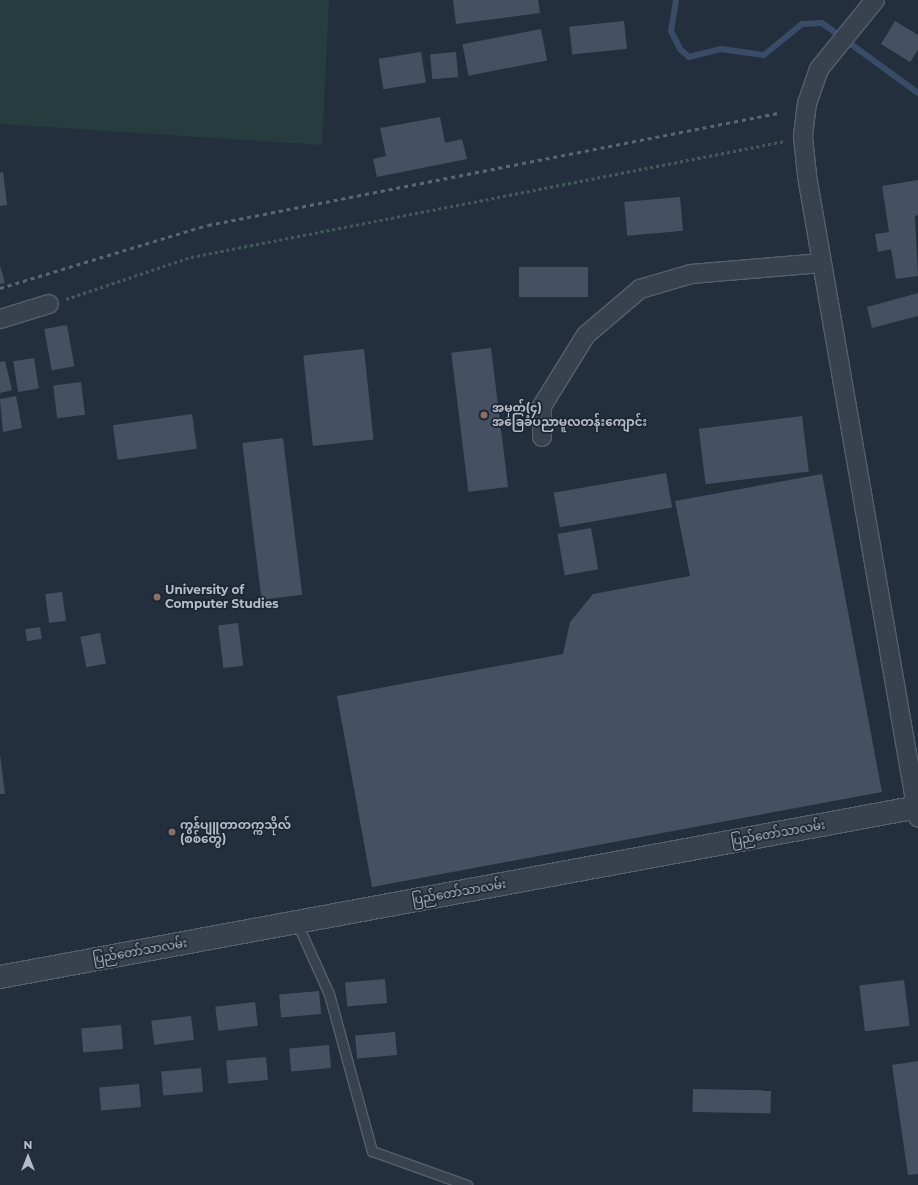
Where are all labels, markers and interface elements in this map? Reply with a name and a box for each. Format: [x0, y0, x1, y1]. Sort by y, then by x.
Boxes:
place label: အမှတ်(၄) အခြေခံပညာမူလတန်းကျောင်း [492, 401, 647, 429]
marker: အမှတ်(၄) အခြေခံပညာမူလတန်းကျောင်း [479, 410, 489, 420]
place label: University of Computer Studies [165, 583, 279, 611]
marker: University of Computer Studies [152, 592, 162, 602]
place label: ကွန်ပျူတာတက္ကသိုလ် (စစ်တွေ) [180, 818, 291, 846]
street label: ပြည်တော်သာလမ်း [730, 818, 826, 848]
marker: ကွန်ပျူတာတက္ကသိုလ် (စစ်တွေ) [167, 827, 177, 837]
street label: ပြည်တော်သာလမ်း [411, 877, 507, 907]
street label: ပြည်တော်သာလမ်း [92, 936, 188, 966]
north arrow [8, 1137, 48, 1177]
text: N [24, 1138, 32, 1152]

